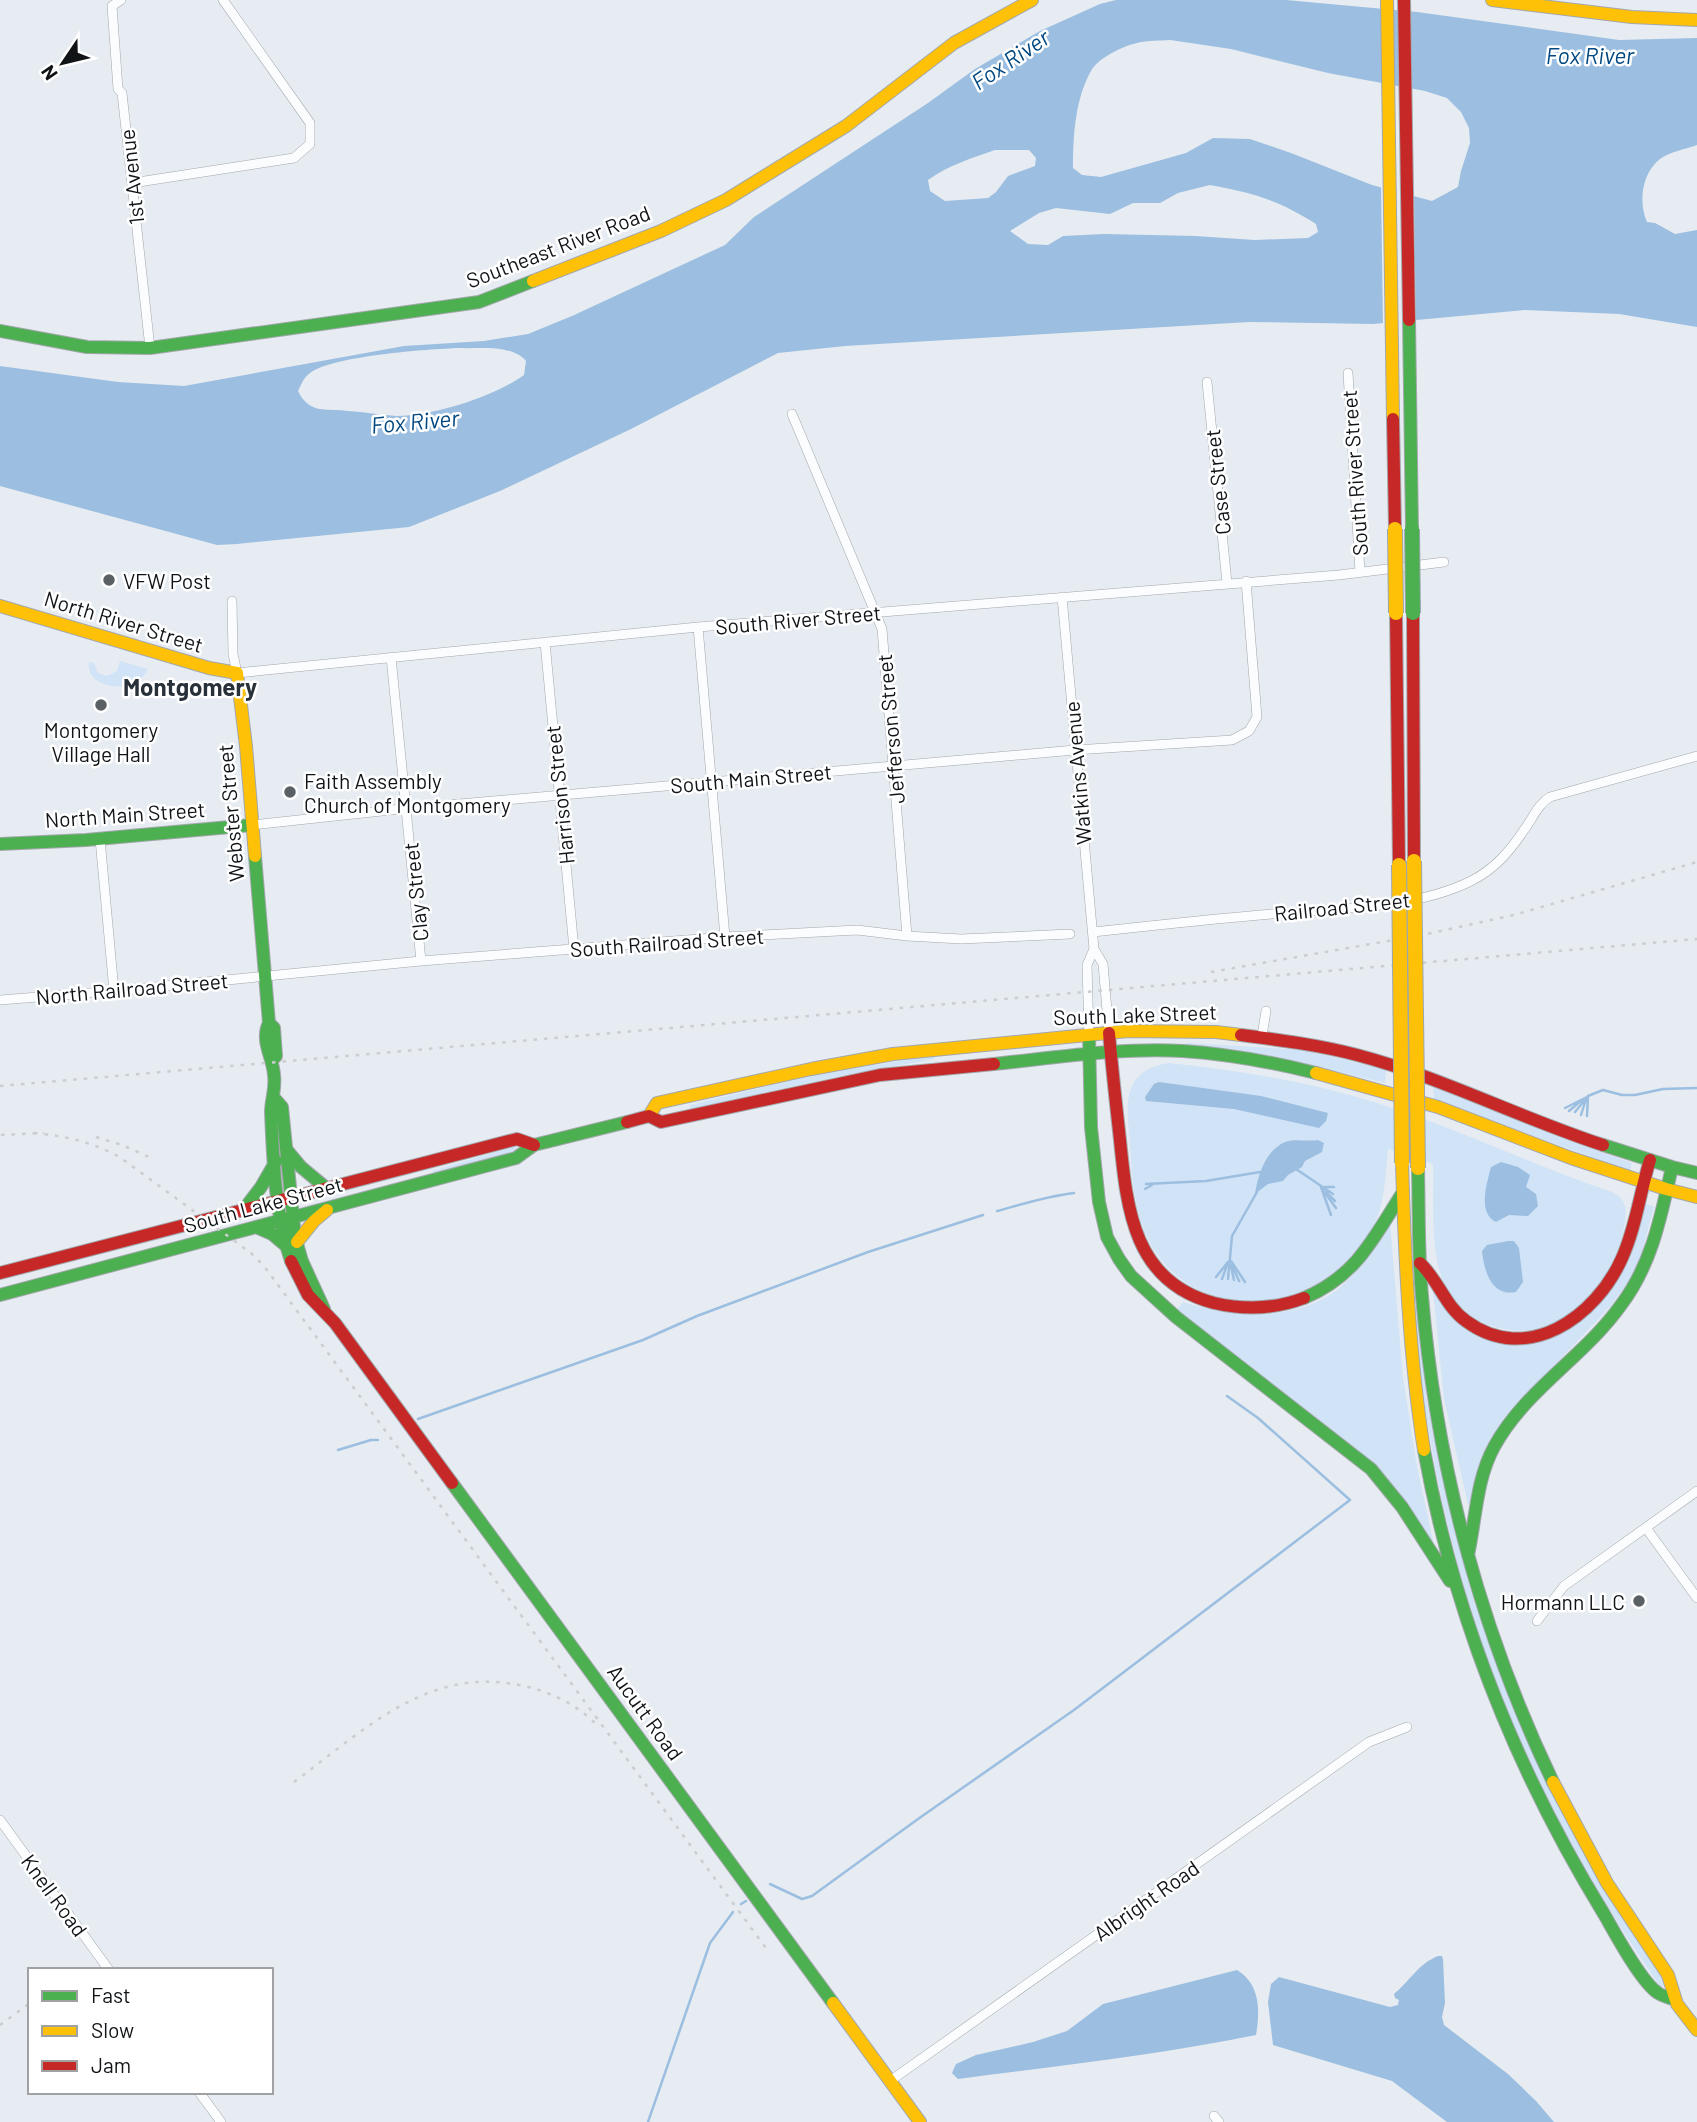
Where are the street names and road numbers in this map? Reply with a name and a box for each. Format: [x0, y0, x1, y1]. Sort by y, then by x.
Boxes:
street label: 1st Avenue [114, 128, 148, 226]
street label: Southeast River Road [463, 199, 653, 293]
street label: South River Street [1336, 389, 1372, 557]
street label: Case Street [1199, 428, 1235, 536]
street label: North River Street [41, 585, 207, 657]
street label: South River Street [714, 599, 882, 639]
street label: Jefferson Street [871, 653, 909, 805]
street label: Watkins Avenue [1058, 700, 1096, 846]
street label: Harrison Street [539, 724, 579, 866]
street label: Webster Street [212, 743, 248, 883]
street label: South Main Street [669, 758, 833, 798]
street label: North Main Street [44, 796, 206, 832]
street label: Clay Street [397, 841, 433, 943]
street label: Railroad Street [1273, 886, 1411, 926]
street label: South Railroad Street [569, 923, 765, 961]
street label: North Railroad Street [35, 967, 229, 1009]
street label: South Lake Street [1053, 999, 1217, 1029]
street label: South Lake Street [181, 1171, 345, 1237]
street label: Aucutt Road [603, 1659, 689, 1765]
street label: Knell Road [17, 1849, 93, 1941]
street label: Albright Road [1088, 1855, 1204, 1945]

